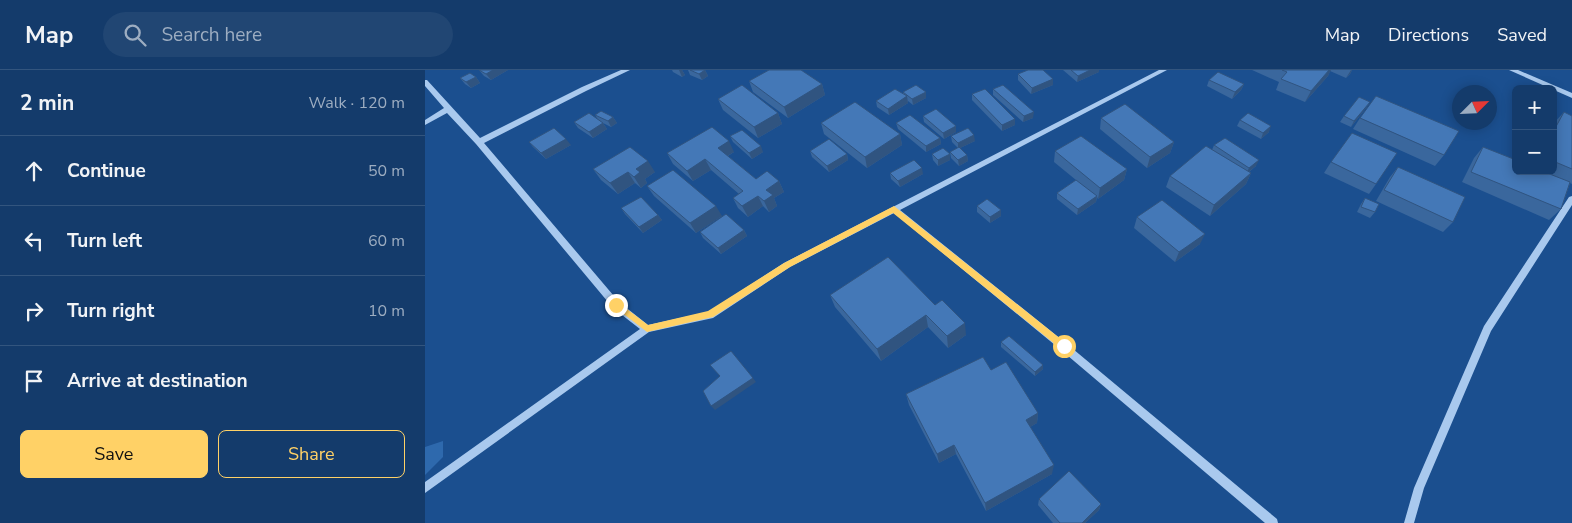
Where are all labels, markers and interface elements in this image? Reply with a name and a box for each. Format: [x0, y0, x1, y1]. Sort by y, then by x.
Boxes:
search box [103, 12, 453, 57]
text: Map [25, 19, 73, 51]
icon: search [121, 21, 149, 49]
text: Search here [161, 22, 262, 48]
text: Map [1325, 23, 1360, 47]
text: Directions [1388, 23, 1469, 47]
text: Saved [1497, 23, 1547, 47]
north arrow [1452, 85, 1497, 130]
map controls [1512, 85, 1557, 175]
button: + [1512, 85, 1557, 130]
text: 2 min [20, 89, 74, 117]
text: Walk · 120 m [309, 92, 405, 114]
button: − [1512, 130, 1557, 175]
icon: ahead [20, 157, 48, 185]
text: Continue [67, 158, 146, 184]
text: 50 m [368, 160, 405, 182]
icon: left [20, 227, 48, 255]
text: Turn left [67, 228, 142, 254]
text: 60 m [368, 230, 405, 252]
route end [605, 294, 628, 317]
icon: right [20, 297, 48, 325]
text: Turn right [67, 298, 154, 324]
text: 10 m [368, 300, 405, 322]
route start [1053, 335, 1076, 358]
icon: arrive [20, 367, 48, 395]
text: Arrive at destination [67, 368, 248, 394]
button: Save [20, 430, 208, 478]
button: Share [218, 430, 405, 478]

